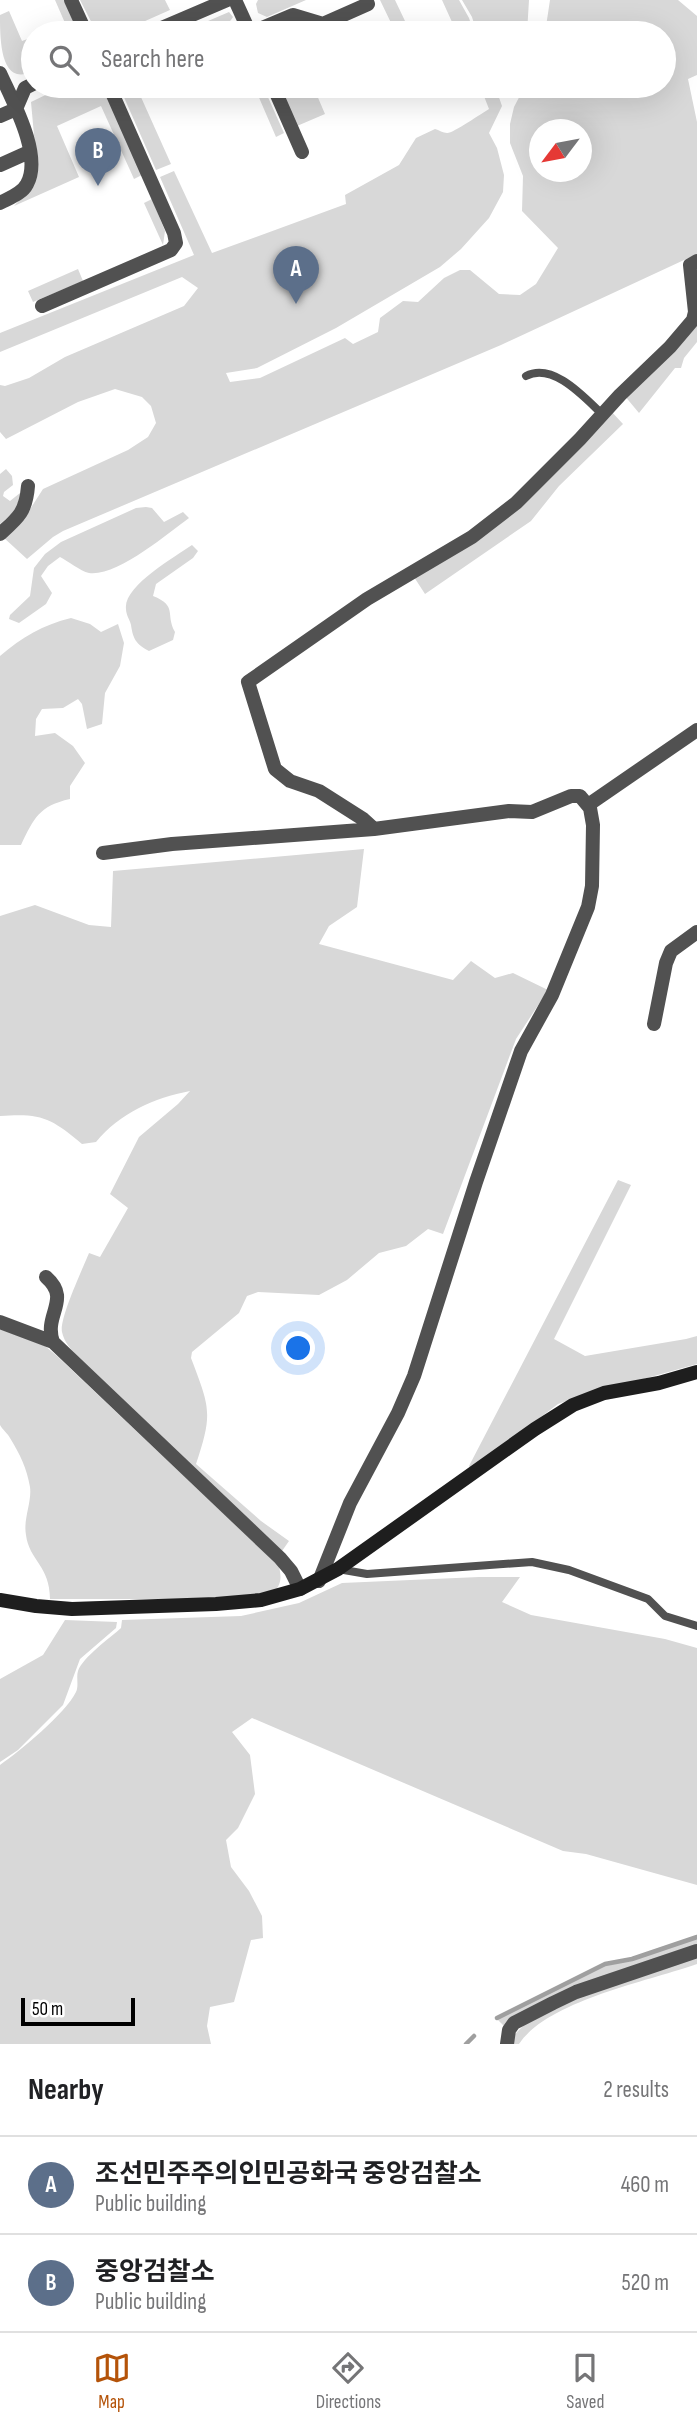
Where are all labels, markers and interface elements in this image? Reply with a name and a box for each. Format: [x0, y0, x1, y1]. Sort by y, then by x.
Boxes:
search box [21, 21, 676, 98]
icon: search [45, 41, 83, 79]
text: Search here [101, 44, 204, 75]
north arrow [529, 119, 592, 182]
pin: B [75, 128, 121, 186]
pin: A [273, 246, 319, 304]
your location [281, 1331, 315, 1365]
scale bar [21, 1995, 135, 2027]
text: 50 m [32, 1998, 63, 2021]
text: Nearby [28, 2072, 104, 2108]
text: 2 results [603, 2076, 669, 2104]
text: 조선민주주의인민공화국 중앙검찰소 [95, 2159, 482, 2190]
text: A [46, 2171, 56, 2199]
text: 460 m [621, 2171, 669, 2199]
text: Public building [95, 2190, 206, 2218]
text: 중앙검찰소 [95, 2257, 215, 2288]
text: B [46, 2269, 56, 2297]
text: 520 m [622, 2269, 669, 2297]
text: Public building [95, 2288, 206, 2316]
tab: Map [93, 2349, 131, 2414]
tab: Directions [316, 2349, 381, 2414]
tab: Saved [566, 2349, 604, 2414]

